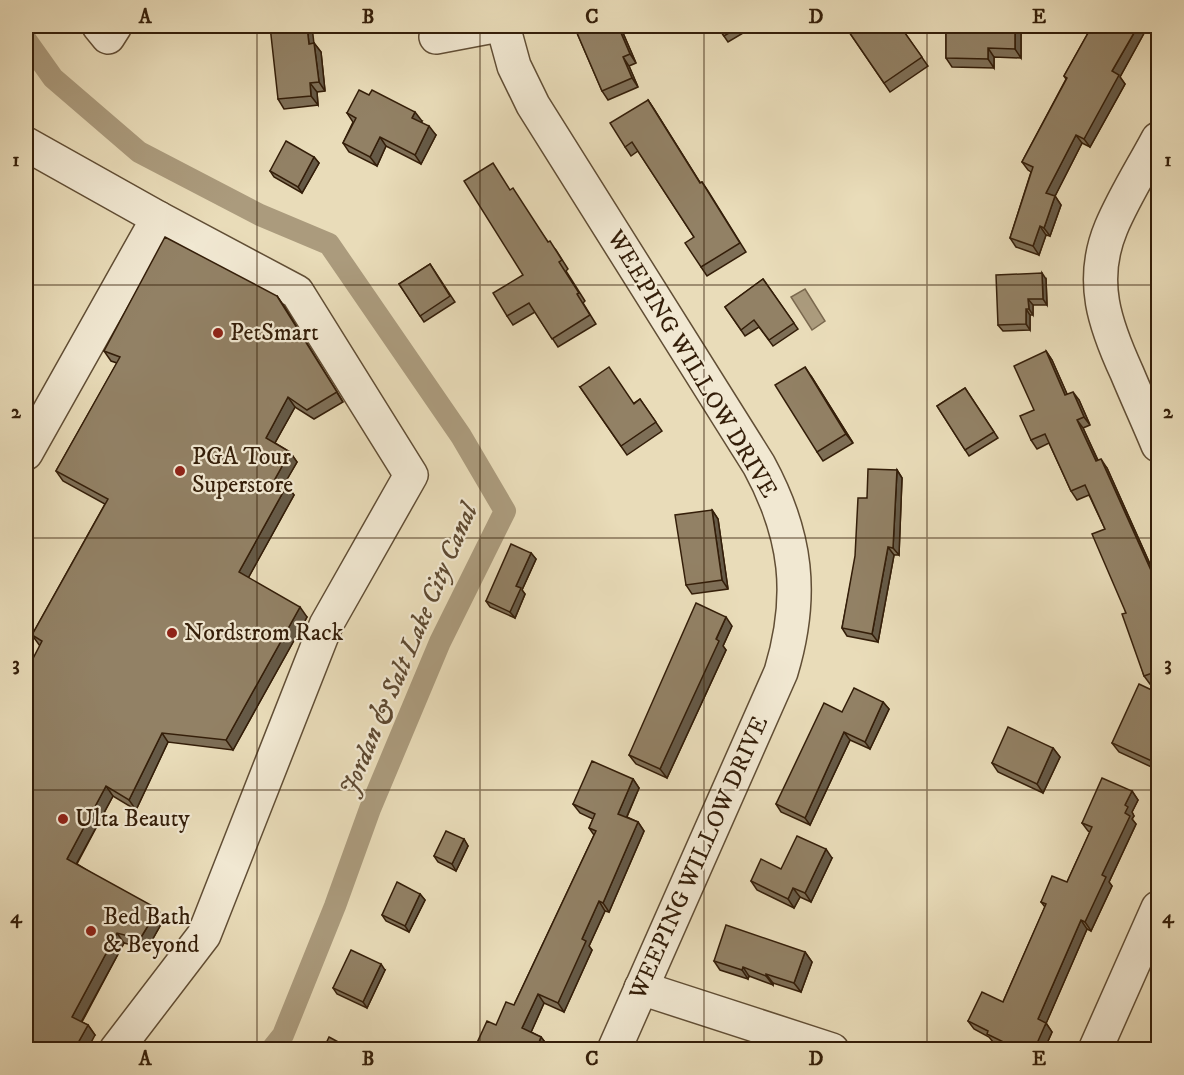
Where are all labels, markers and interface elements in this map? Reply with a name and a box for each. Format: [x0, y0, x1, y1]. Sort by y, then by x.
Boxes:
text: A [138, 5, 153, 30]
text: B [362, 5, 374, 30]
text: C [585, 5, 599, 30]
text: D [809, 5, 824, 30]
text: E [1032, 5, 1046, 30]
text: 1 [12, 148, 20, 173]
text: 1 [1164, 148, 1172, 173]
street label: WEEPING WILLOW DRIVE [600, 224, 784, 503]
place label: PetSmart [230, 318, 319, 348]
marker: PetSmart [211, 326, 225, 340]
text: 2 [11, 400, 22, 425]
text: 2 [1163, 400, 1174, 425]
place label: PGA Tour Superstore [192, 442, 293, 500]
marker: PGA Tour Superstore [173, 464, 187, 478]
water label: Jordan & Salt Lake City Canal [332, 496, 487, 801]
place label: Nordstrom Rack [184, 618, 344, 648]
marker: Nordstrom Rack [165, 626, 179, 640]
text: 3 [12, 652, 20, 677]
text: 3 [1164, 652, 1172, 677]
street label: WEEPING WILLOW DRIVE [622, 712, 775, 1005]
place label: Ulta Beauty [75, 804, 190, 834]
marker: Ulta Beauty [56, 812, 70, 826]
place label: Bed Bath & Beyond [103, 902, 199, 960]
text: 4 [10, 905, 23, 930]
text: 4 [1162, 905, 1175, 930]
marker: Bed Bath & Beyond [84, 924, 98, 938]
text: A [138, 1047, 153, 1072]
text: B [362, 1047, 374, 1072]
text: C [585, 1047, 599, 1072]
text: D [809, 1047, 824, 1072]
text: E [1032, 1047, 1046, 1072]

